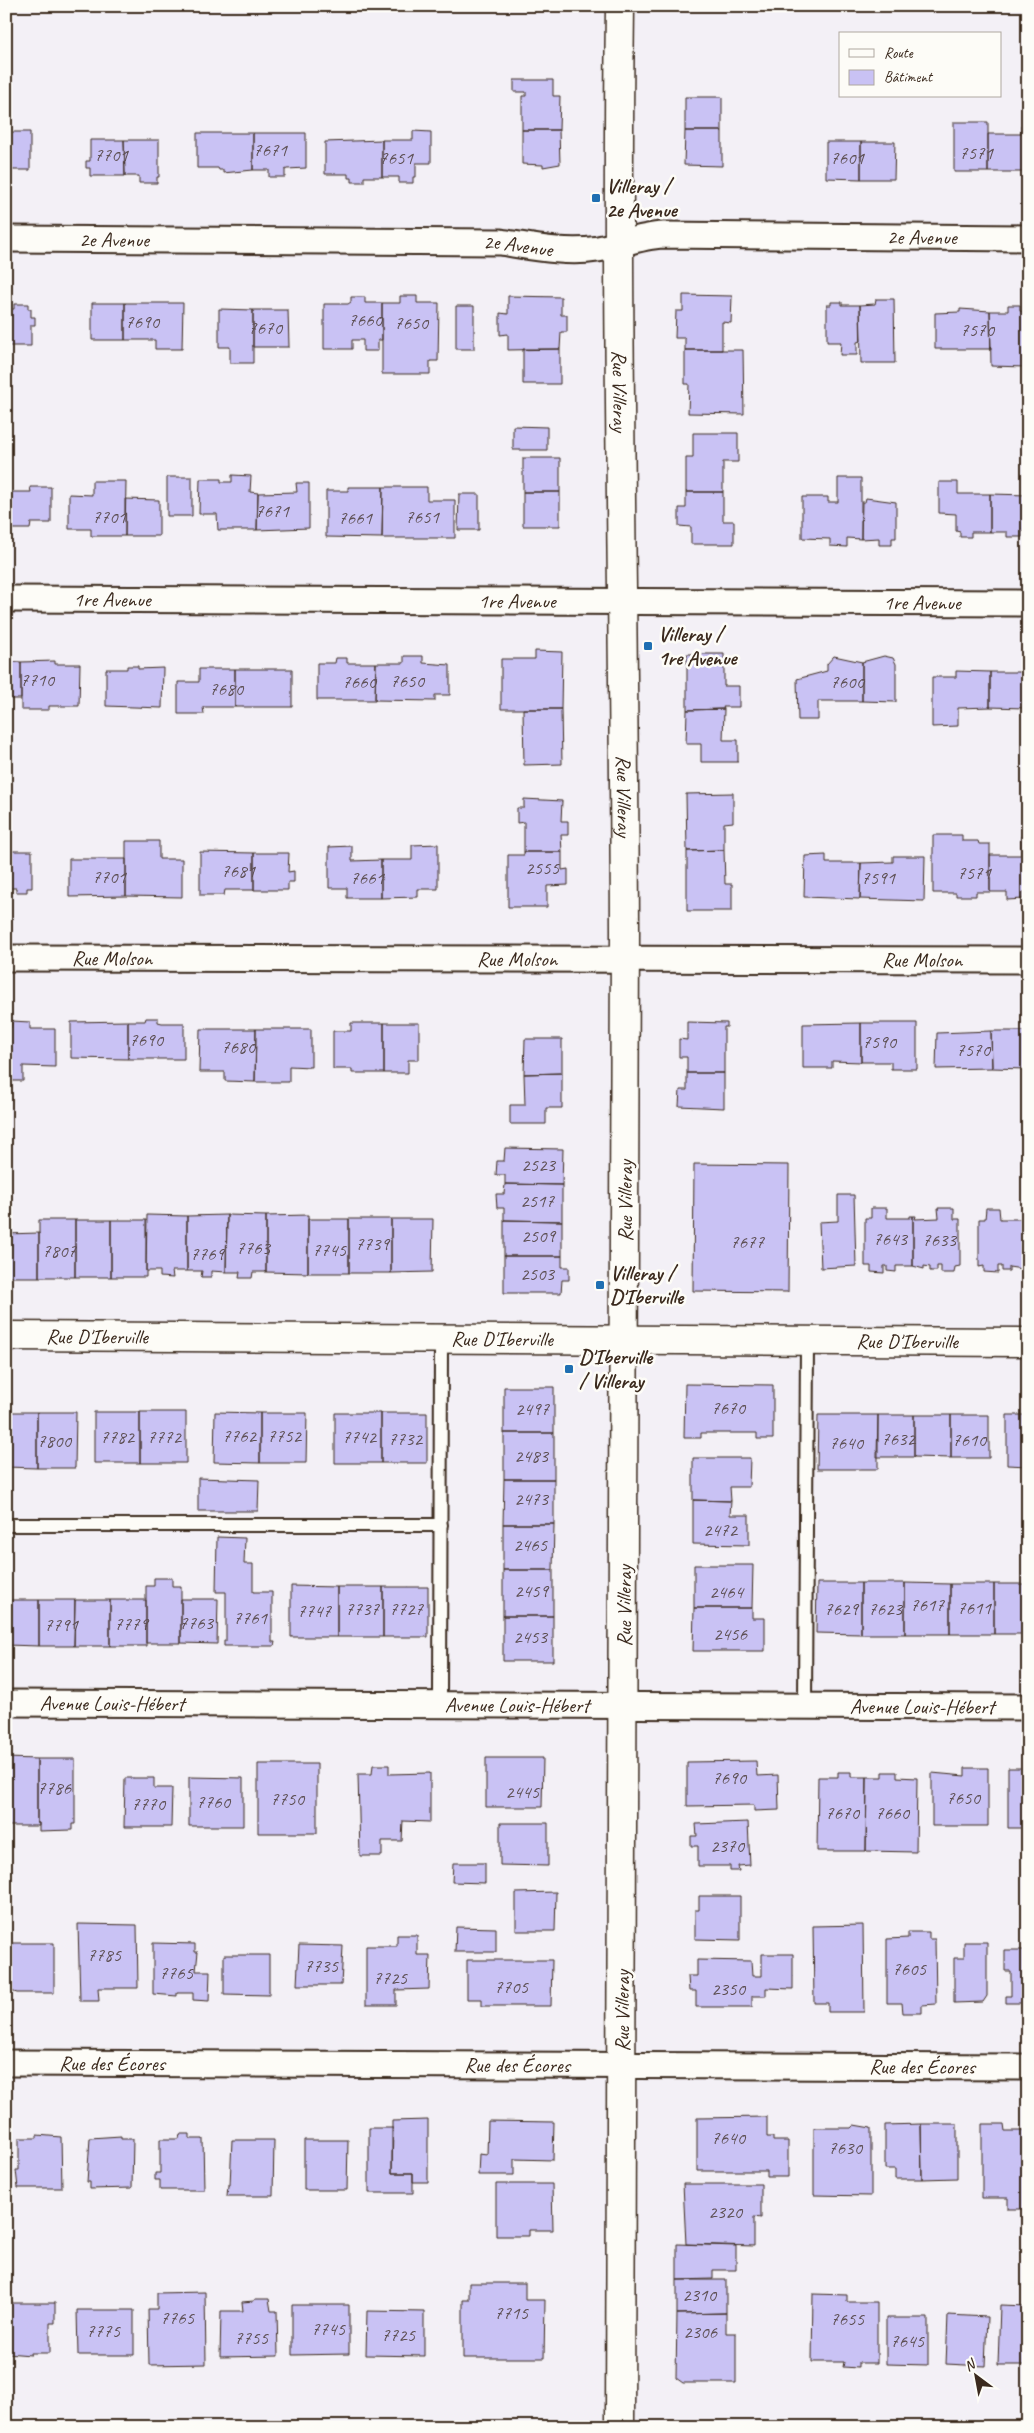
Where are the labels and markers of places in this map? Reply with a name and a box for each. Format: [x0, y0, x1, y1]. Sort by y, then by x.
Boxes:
place label: Villeray / 2e Avenue [606, 173, 679, 223]
marker: Villeray / 2e Avenue [590, 192, 602, 204]
place label: Villeray / 1re Avenue [658, 621, 738, 671]
marker: Villeray / 1re Avenue [642, 640, 654, 652]
place label: Villeray / D'Iberville [610, 1260, 685, 1310]
marker: Villeray / D'Iberville [594, 1279, 606, 1291]
place label: D'Iberville / Villeray [579, 1344, 654, 1394]
marker: D'Iberville / Villeray [563, 1363, 575, 1375]

